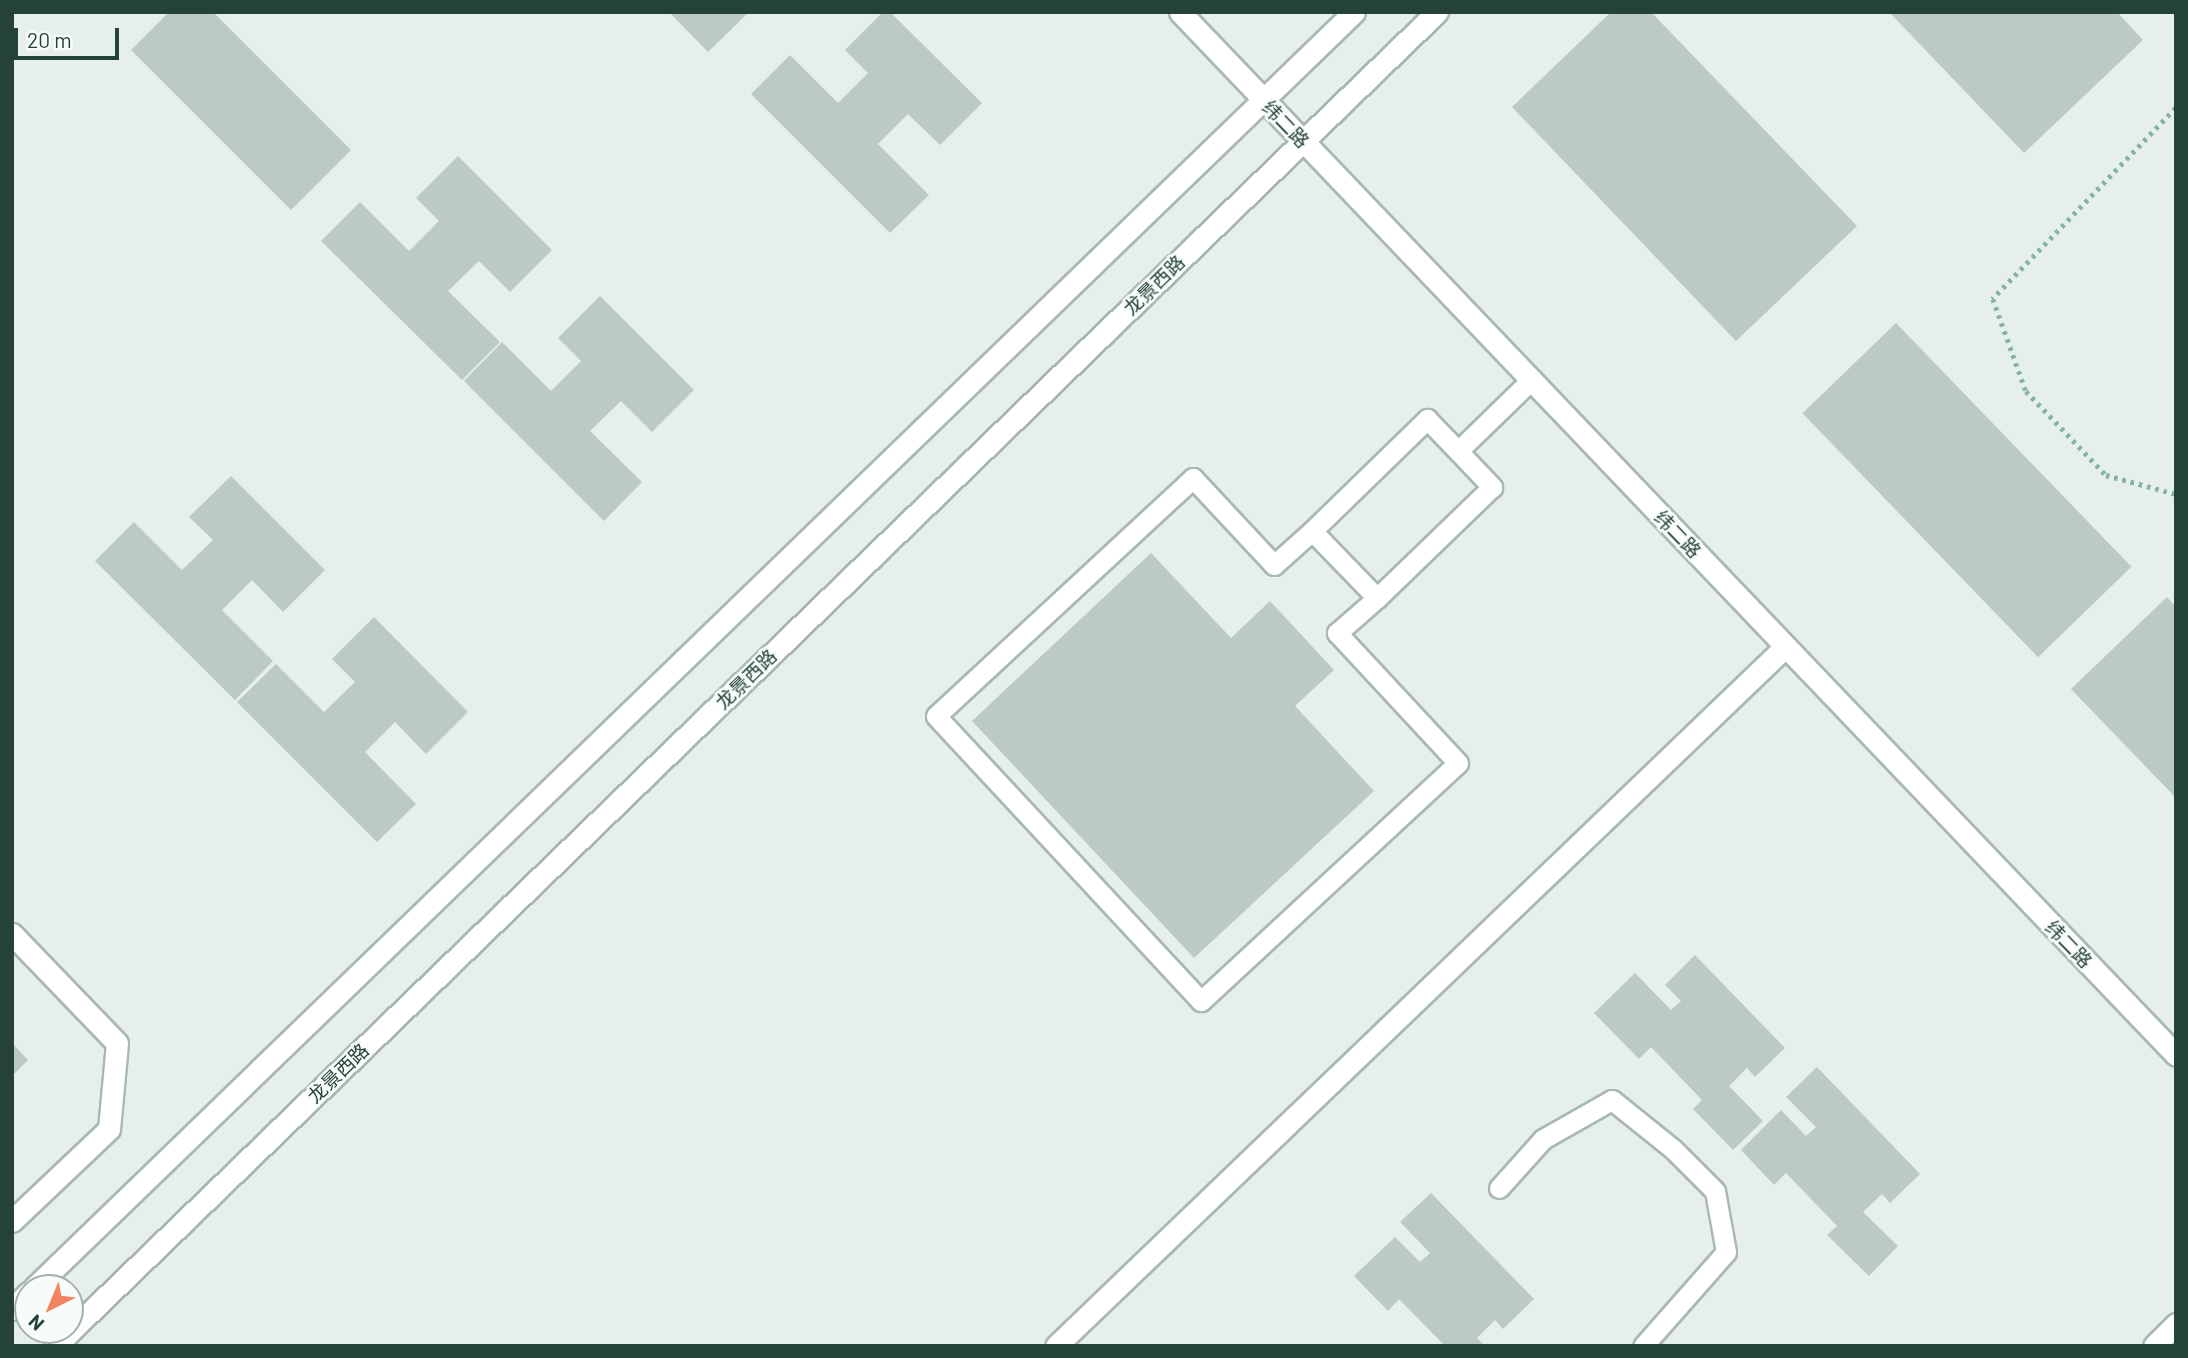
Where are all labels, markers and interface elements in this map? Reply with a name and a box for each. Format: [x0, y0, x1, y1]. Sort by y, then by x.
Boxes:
scale bar [18, 14, 122, 58]
text: 20 m [27, 27, 72, 52]
street label: 纬二路 [1258, 96, 1314, 152]
street label: 龙景西路 [1119, 250, 1189, 320]
street label: 纬二路 [1650, 506, 1706, 562]
street label: 龙景西路 [711, 644, 781, 714]
street label: 纬二路 [2041, 916, 2097, 972]
street label: 龙景西路 [303, 1038, 373, 1108]
north arrow [14, 1274, 84, 1344]
text: N [23, 1311, 48, 1336]

